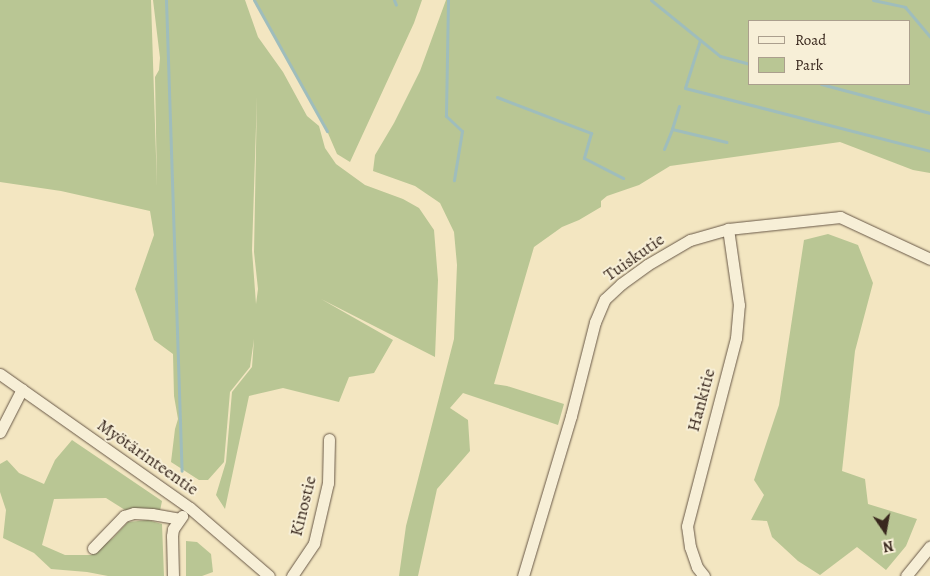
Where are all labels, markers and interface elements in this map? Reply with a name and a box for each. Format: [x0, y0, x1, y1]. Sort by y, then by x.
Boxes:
legend [748, 20, 910, 85]
text: Road [795, 30, 826, 50]
text: Park [795, 55, 823, 75]
street label: Tuiskutie [600, 228, 668, 286]
street label: Hankitie [682, 366, 720, 434]
street label: Myötärinteentie [93, 414, 203, 500]
street label: Kinostie [285, 474, 321, 538]
north arrow [860, 506, 910, 556]
text: N [881, 536, 895, 557]

